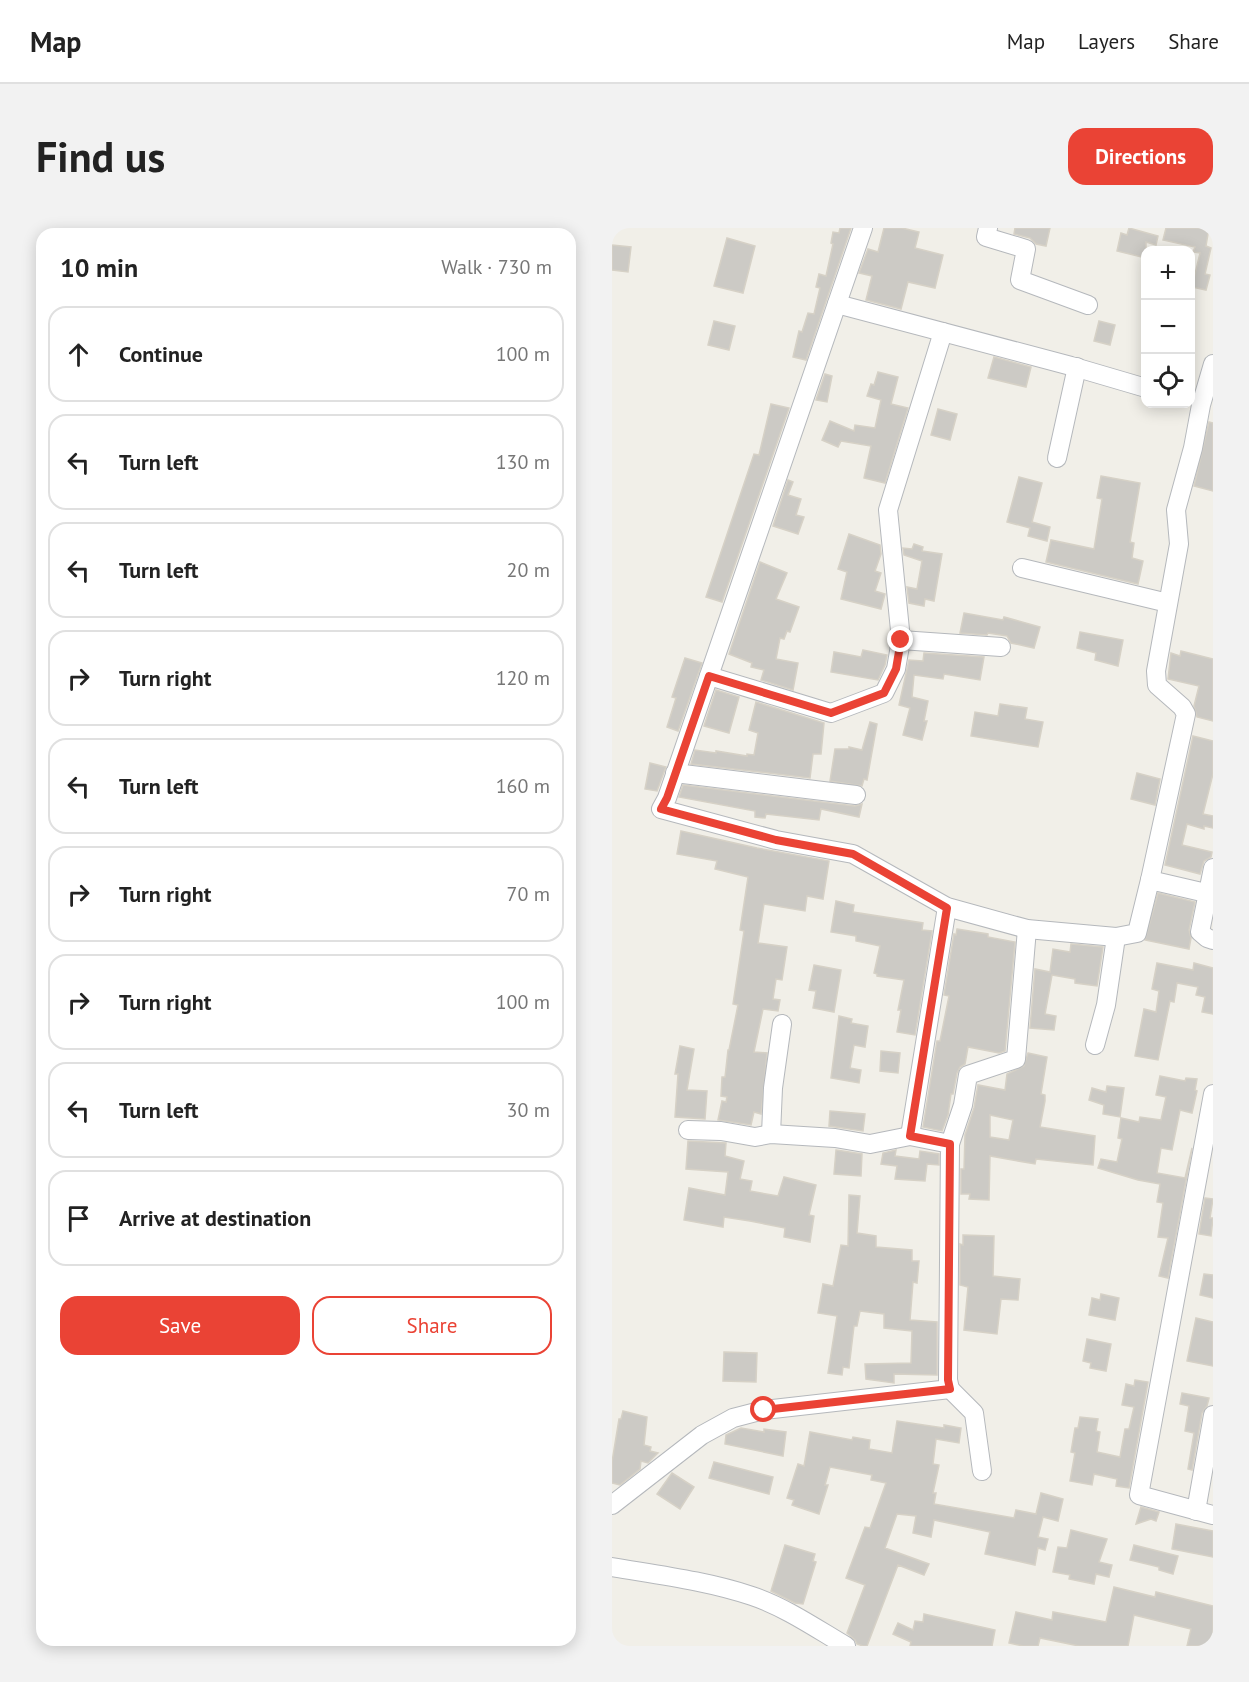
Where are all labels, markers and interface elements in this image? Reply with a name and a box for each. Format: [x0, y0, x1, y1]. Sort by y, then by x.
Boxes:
text: Map [30, 23, 81, 60]
text: Map [1007, 28, 1045, 55]
text: Layers [1078, 28, 1135, 55]
text: Share [1168, 28, 1219, 55]
button: Directions [1068, 128, 1213, 185]
text: Find us [36, 129, 165, 184]
map controls [1141, 246, 1195, 408]
button: + [1141, 246, 1195, 300]
text: 10 min [60, 251, 138, 284]
text: Walk · 730 m [441, 254, 552, 280]
button: − [1141, 300, 1195, 354]
icon: ahead [62, 338, 95, 371]
text: Continue [119, 340, 203, 368]
text: 100 m [496, 341, 550, 367]
button: locate [1141, 354, 1195, 408]
icon: left [62, 446, 95, 479]
text: Turn left [119, 448, 199, 476]
text: 130 m [496, 449, 550, 475]
icon: left [62, 554, 95, 587]
text: Turn left [119, 556, 199, 584]
text: 20 m [507, 557, 550, 583]
route end [887, 626, 913, 652]
icon: right [62, 662, 95, 695]
text: Turn right [119, 664, 211, 692]
text: 120 m [496, 665, 550, 691]
icon: left [62, 770, 95, 803]
text: Turn left [119, 772, 199, 800]
text: 160 m [496, 773, 550, 799]
icon: right [62, 878, 95, 911]
text: Turn right [119, 880, 211, 908]
text: 70 m [507, 881, 550, 907]
icon: right [62, 986, 95, 1019]
text: Turn right [119, 988, 211, 1016]
text: 100 m [496, 989, 550, 1015]
icon: left [62, 1094, 95, 1127]
text: Turn left [119, 1096, 199, 1124]
text: 30 m [507, 1097, 550, 1123]
icon: arrive [62, 1202, 95, 1235]
text: Arrive at destination [119, 1204, 311, 1232]
button: Save [60, 1296, 300, 1355]
button: Share [312, 1296, 552, 1355]
route start [750, 1396, 776, 1422]

